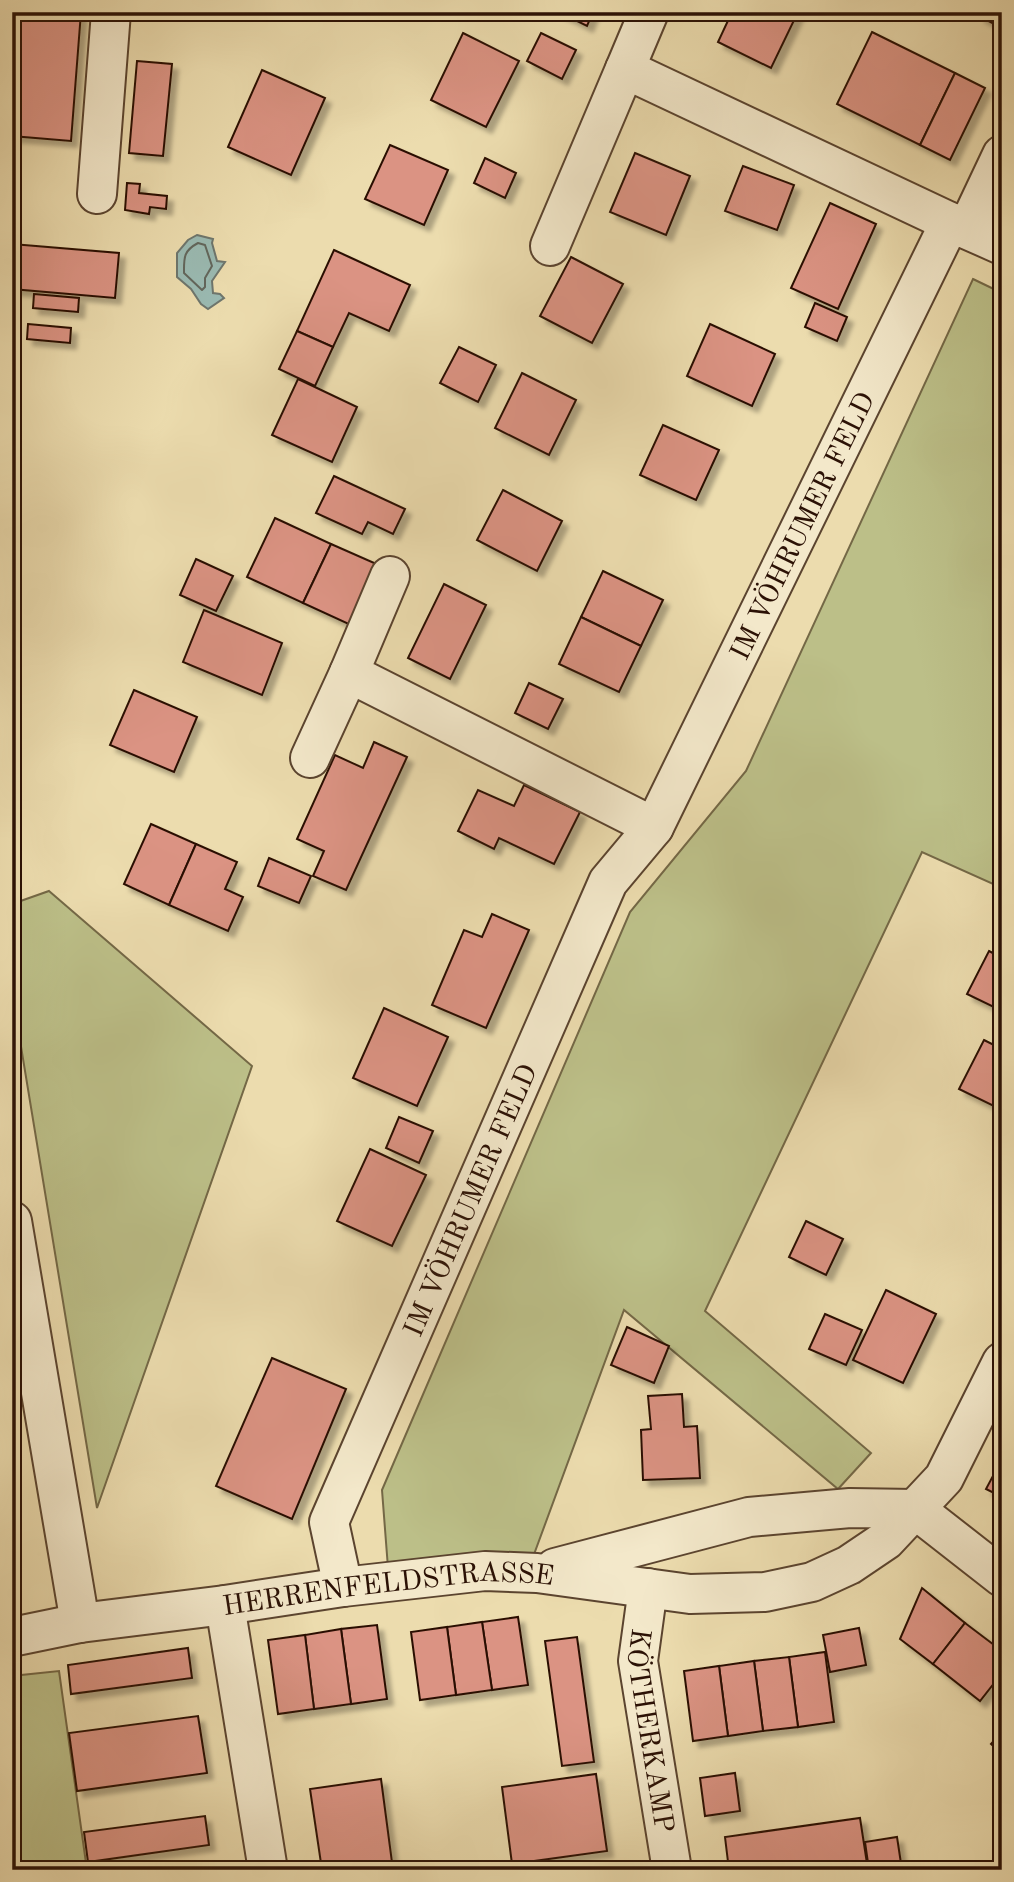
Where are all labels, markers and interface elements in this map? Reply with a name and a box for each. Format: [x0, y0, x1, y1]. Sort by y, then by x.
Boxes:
street label: IM VÖHRUMER FELD [727, 388, 881, 665]
street label: IM VÖHRUMER FELD [401, 1060, 544, 1341]
street label: HERRENFELDSTRASSE [221, 1560, 556, 1622]
street label: KÖTHERKAMP [620, 1626, 677, 1835]

